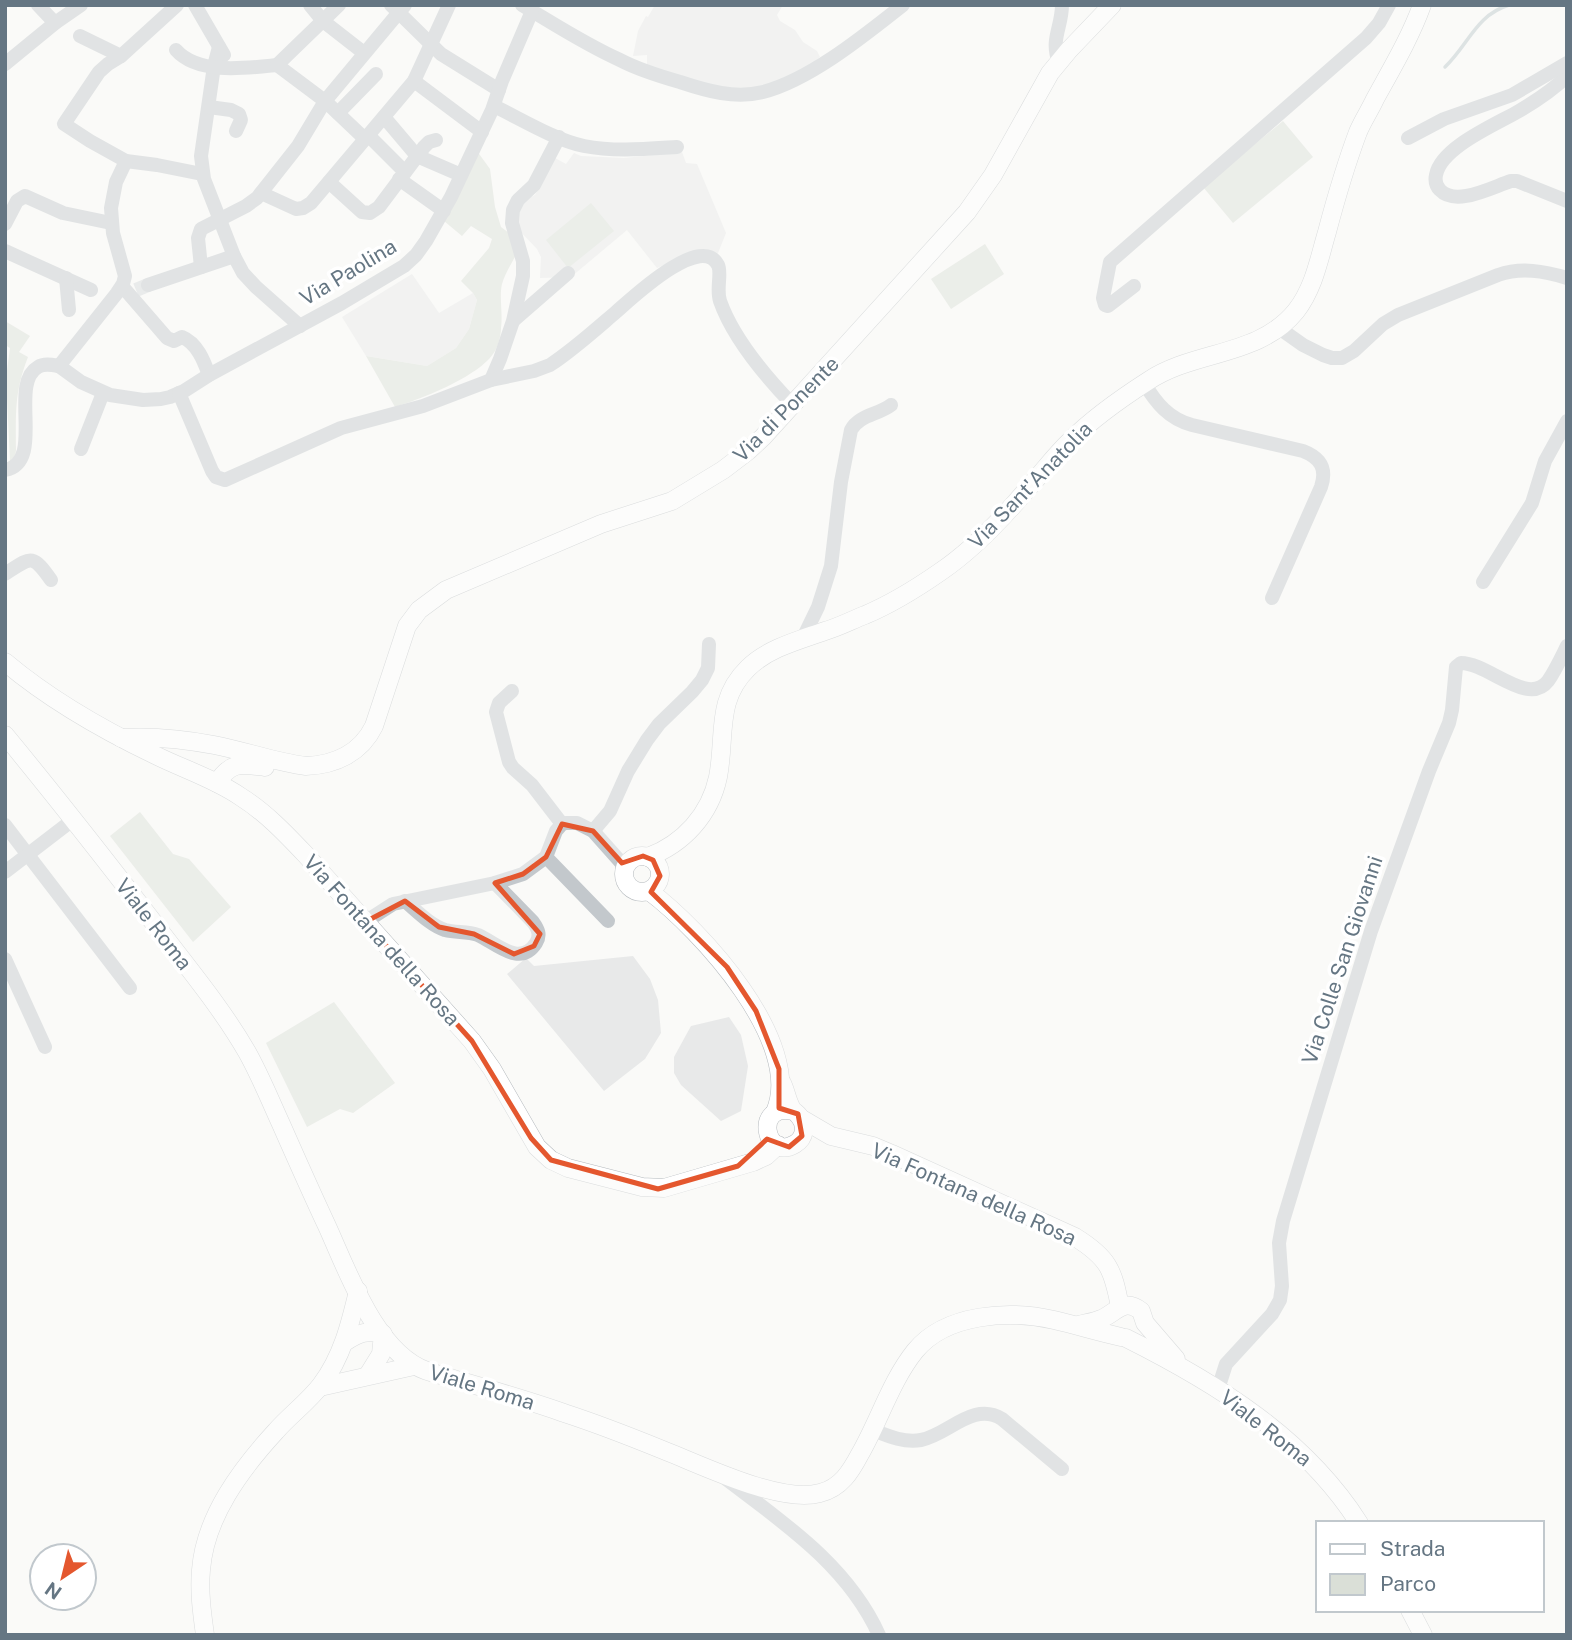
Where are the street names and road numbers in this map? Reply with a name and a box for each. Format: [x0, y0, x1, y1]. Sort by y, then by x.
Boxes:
street label: Via Paolina [295, 233, 401, 311]
street label: Via di Ponente [728, 351, 844, 467]
street label: Via Sant'Anatolia [963, 416, 1097, 554]
street label: Via Fontana della Rosa [299, 849, 465, 1031]
street label: Via Colle San Giovanni [1296, 853, 1388, 1067]
street label: Viale Roma [111, 873, 197, 975]
street label: Via Fontana della Rosa [868, 1138, 1080, 1250]
street label: Viale Roma [426, 1359, 538, 1415]
street label: Viale Roma [1215, 1385, 1317, 1471]

